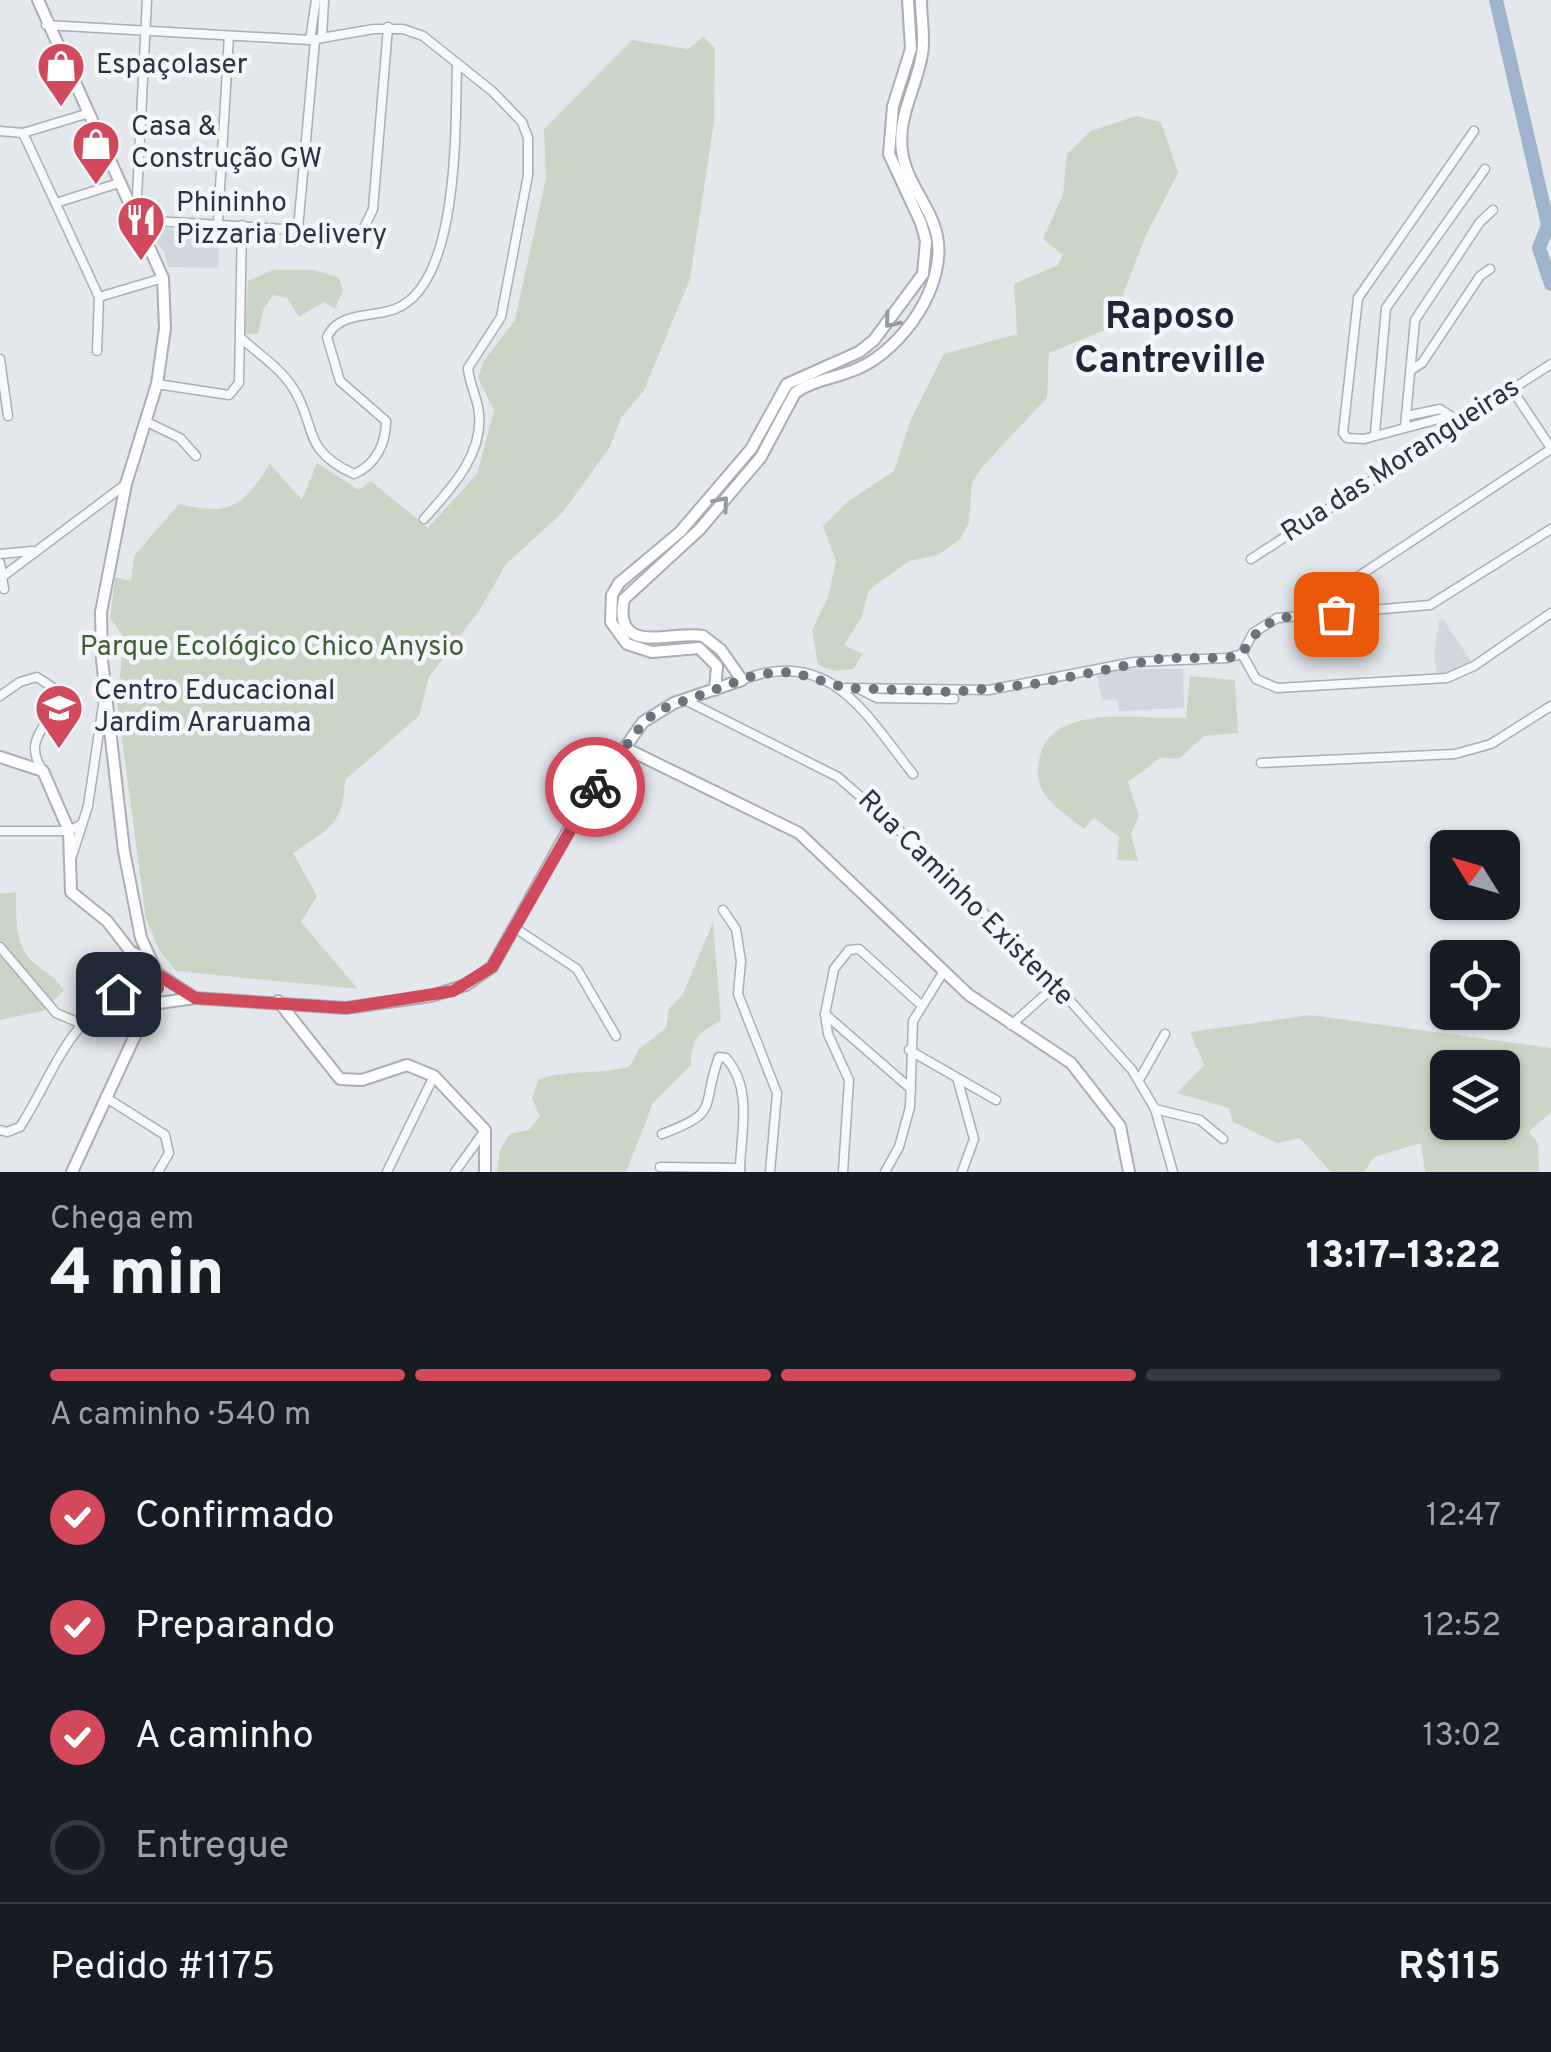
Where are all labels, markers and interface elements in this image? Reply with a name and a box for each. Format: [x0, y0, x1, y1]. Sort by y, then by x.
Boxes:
shop icon: Espaçolaser [35, 40, 87, 108]
place label: Espaçolaser [96, 48, 248, 84]
place label: Casa & Construção GW [131, 110, 322, 178]
shop icon: Casa & Construção GW [70, 118, 122, 186]
place label: Phininho Pizzaria Delivery [176, 186, 387, 254]
restaurant icon: Phininho Pizzaria Delivery [115, 194, 167, 262]
district label: Raposo Cantreville [1074, 294, 1266, 387]
one-way arrow [885, 309, 903, 327]
street label: Rua das Morangueiras [1275, 370, 1527, 552]
one-way arrow [710, 496, 728, 514]
pin [1294, 572, 1379, 657]
icon: bag [1309, 587, 1364, 642]
park label: Parque Ecológico Chico Anysio [80, 630, 464, 666]
place label: Centro Educacional Jardim Araruama [94, 674, 335, 742]
school or university icon: Centro Educacional Jardim Araruama [33, 682, 85, 750]
courier [545, 737, 645, 837]
icon: bike [568, 760, 623, 815]
street label: Rua Caminho Existente [849, 783, 1081, 1015]
north arrow [1430, 830, 1520, 920]
map controls [1430, 830, 1520, 1140]
button: locate [1430, 940, 1520, 1030]
pin [76, 952, 161, 1037]
icon: home [91, 967, 146, 1022]
button: layers [1430, 1050, 1520, 1140]
text: Chega em [50, 1200, 194, 1240]
text: 13:17–13:22 [1306, 1233, 1501, 1282]
text: 4 min [50, 1236, 225, 1318]
text: A caminho · 540 m [50, 1396, 311, 1436]
icon: check [50, 1490, 105, 1545]
text: Confirmado [135, 1493, 335, 1542]
text: 12:47 [1426, 1497, 1501, 1537]
icon: check [50, 1600, 105, 1655]
text: Preparando [135, 1603, 335, 1652]
text: 12:52 [1423, 1607, 1501, 1647]
icon: check [50, 1710, 105, 1765]
text: A caminho [135, 1713, 314, 1762]
text: 13:02 [1422, 1717, 1501, 1757]
text: Entregue [135, 1823, 289, 1872]
text: Pedido #1175 [50, 1944, 275, 1993]
text: R$115 [1398, 1944, 1501, 1993]

